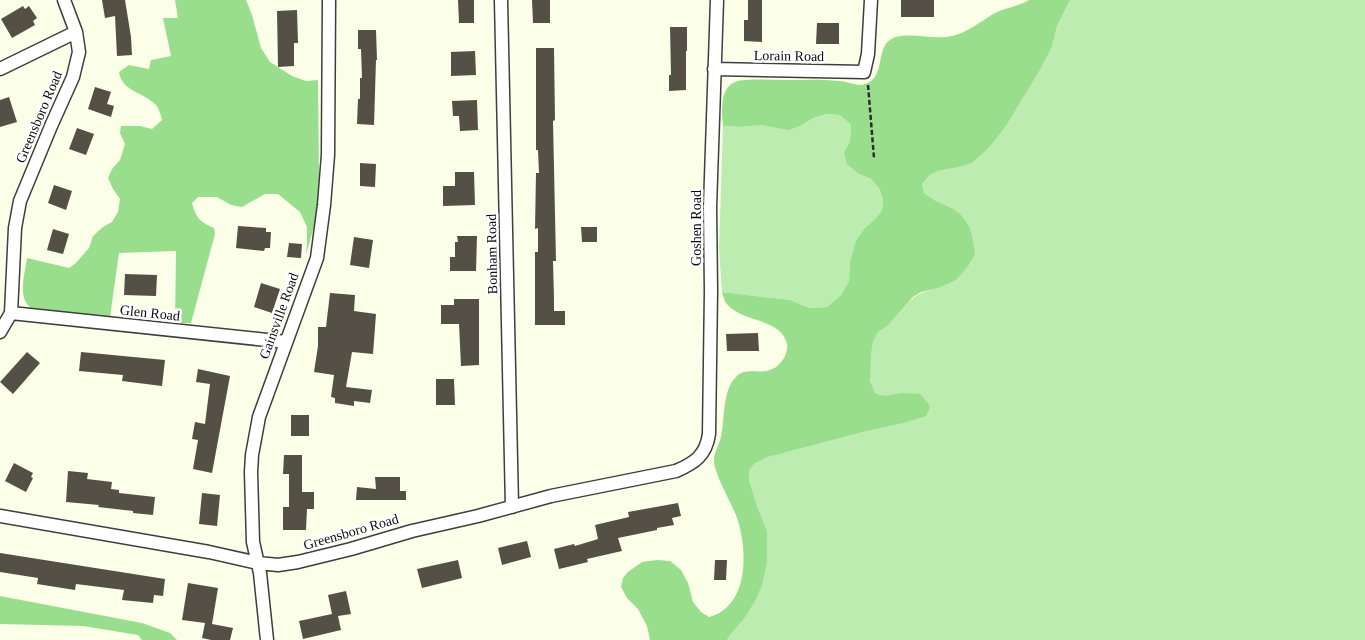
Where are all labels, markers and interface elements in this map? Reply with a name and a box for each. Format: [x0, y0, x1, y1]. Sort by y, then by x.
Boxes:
street label: Lorain Road [754, 48, 824, 64]
street label: Greensboro Road [13, 69, 65, 165]
street label: Goshen Road [689, 190, 704, 266]
street label: Bonham Road [484, 214, 500, 294]
street label: Gainsville Road [256, 271, 302, 361]
street label: Glen Road [119, 302, 181, 324]
street label: Greensboro Road [302, 511, 400, 553]

